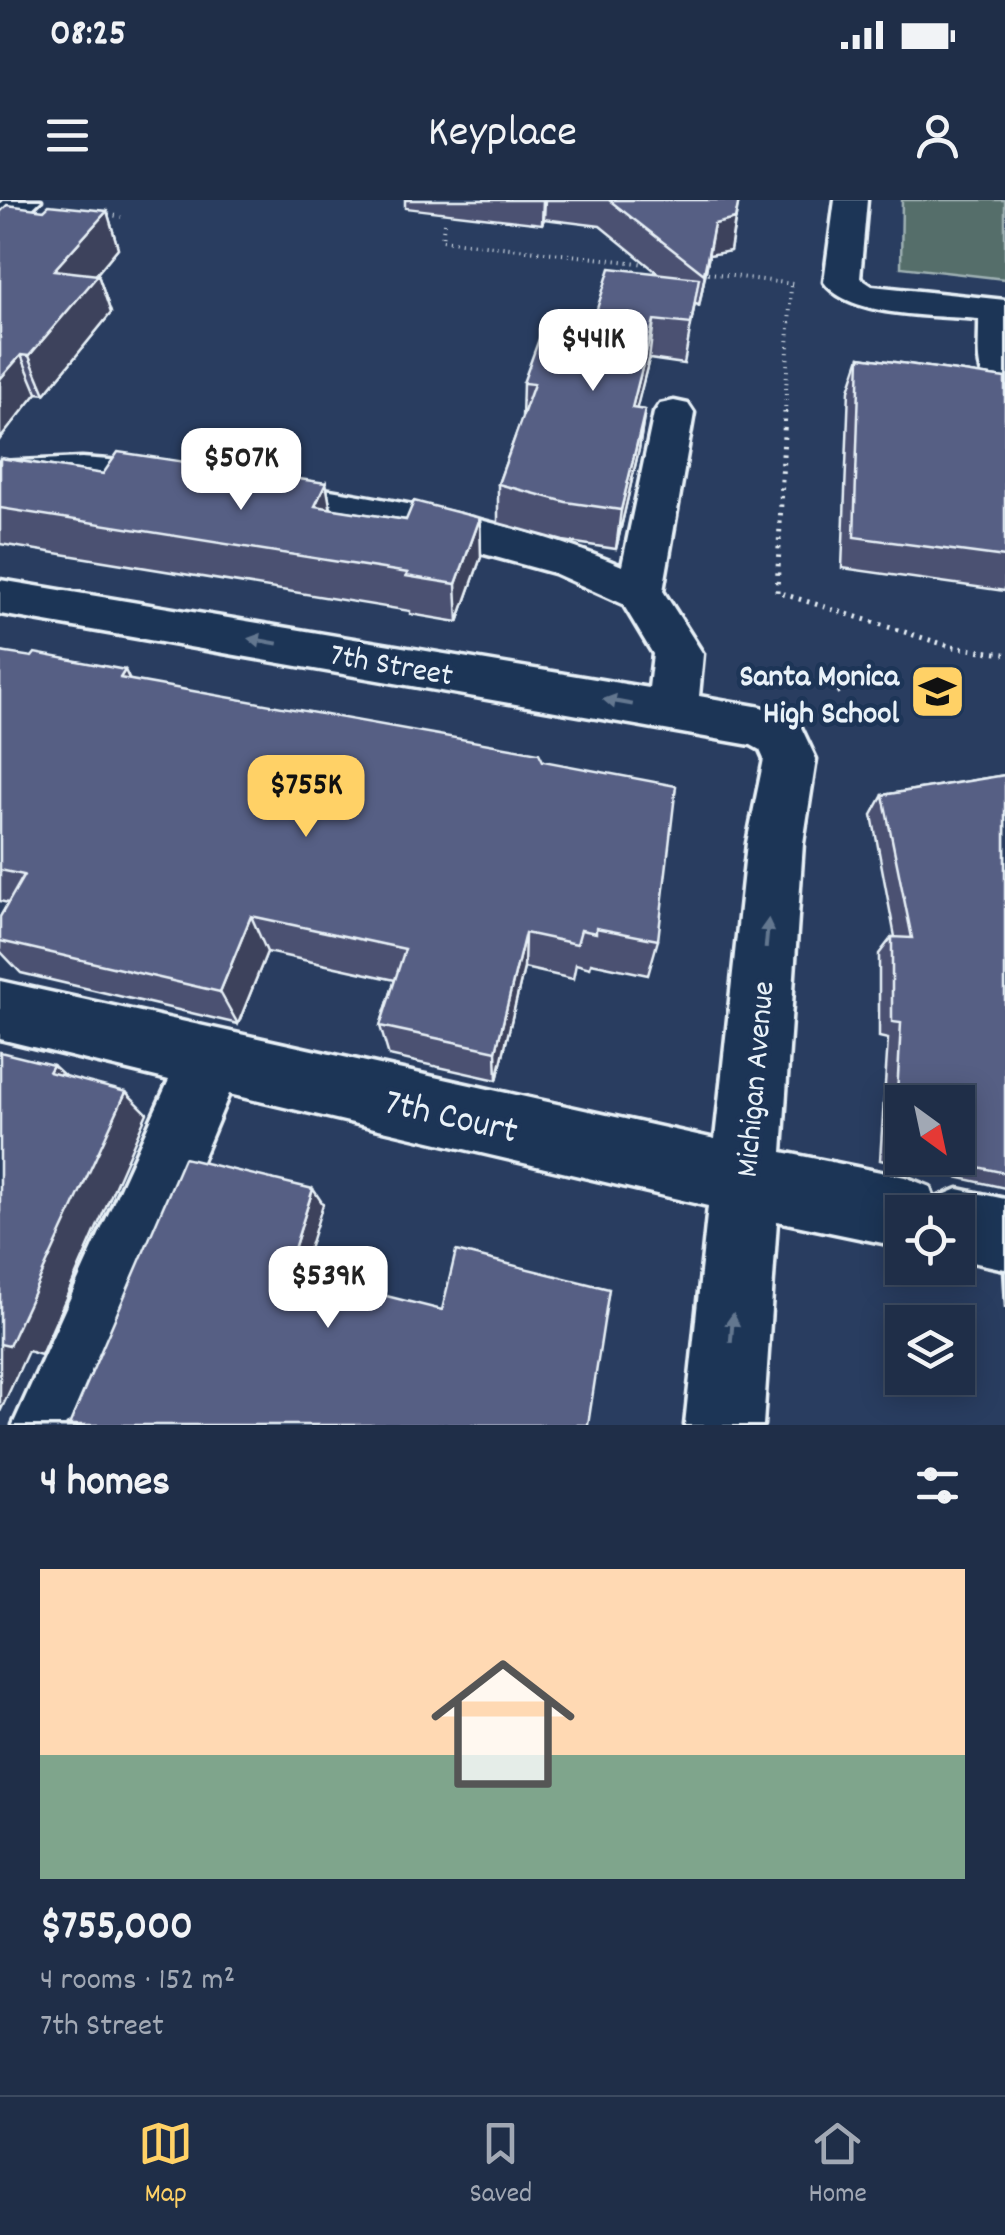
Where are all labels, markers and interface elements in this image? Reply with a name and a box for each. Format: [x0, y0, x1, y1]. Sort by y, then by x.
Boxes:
text: 08:25 [50, 8, 126, 63]
text: Keyplace [428, 103, 577, 167]
icon: menu [40, 108, 95, 163]
icon: person [910, 108, 965, 163]
pin: $441K [523, 309, 663, 394]
text: $441K [561, 318, 625, 364]
pin: $507K [171, 428, 311, 513]
text: $507K [203, 437, 279, 483]
one-way arrow [247, 633, 279, 648]
street label: 7th Street [326, 635, 456, 701]
place label: Santa Monica High School [739, 656, 900, 739]
school or university icon: Santa Monica High School [908, 662, 968, 722]
one-way arrow [602, 694, 634, 709]
pin: $755K [236, 755, 376, 840]
text: $755K [270, 764, 342, 810]
one-way arrow [759, 918, 775, 950]
street label: Michigan Avenue [726, 979, 789, 1179]
street label: 7th Court [379, 1077, 523, 1161]
north arrow [885, 1085, 975, 1175]
map controls [885, 1085, 975, 1395]
button: locate [885, 1195, 975, 1285]
pin: $539K [258, 1246, 398, 1331]
text: $539K [291, 1255, 365, 1301]
button: layers [885, 1305, 975, 1395]
one-way arrow [725, 1311, 741, 1343]
text: 4 homes [40, 1455, 170, 1515]
icon: filters [910, 1458, 965, 1513]
icon: home [413, 1634, 593, 1814]
text: $755,000 [40, 1899, 193, 1959]
text: 4 rooms · 152 m² [40, 1959, 235, 2005]
text: 7th Street [40, 2005, 164, 2051]
tab: Map [138, 2116, 193, 2216]
tab: Saved [470, 2116, 532, 2216]
tab: Home [808, 2116, 867, 2216]

